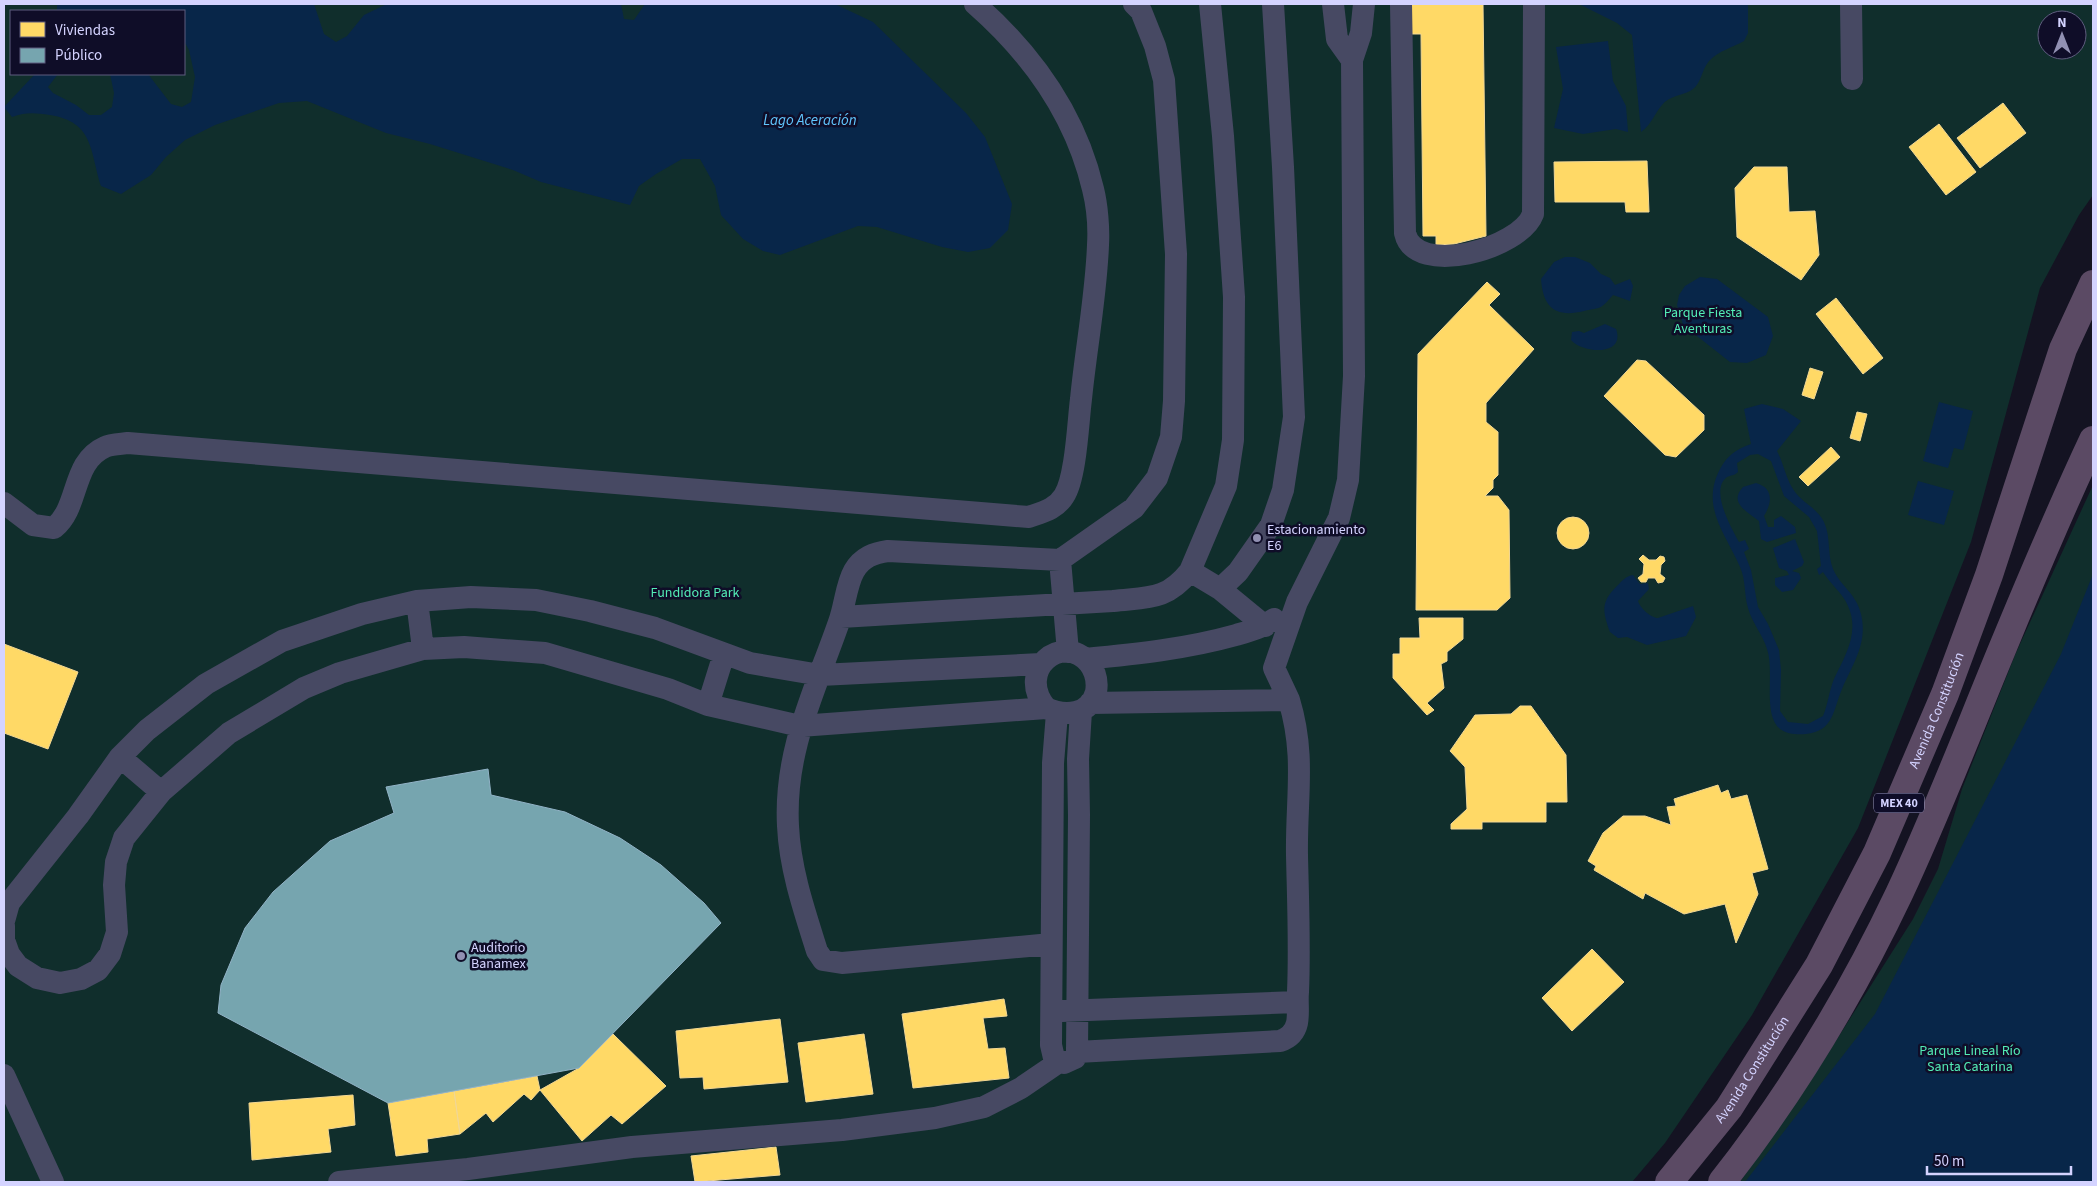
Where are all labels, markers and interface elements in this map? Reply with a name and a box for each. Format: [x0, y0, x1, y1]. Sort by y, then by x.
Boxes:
legend [10, 10, 185, 75]
north arrow [2037, 10, 2087, 60]
text: N [2057, 13, 2067, 33]
text: Viviendas [55, 20, 115, 41]
text: Público [55, 45, 102, 66]
water label: Lago Aceración [763, 110, 857, 131]
park label: Parque Fiesta Aventuras [1664, 303, 1742, 339]
place label: Estacionamiento E6 [1267, 520, 1365, 556]
marker: Estacionamiento E6 [1251, 532, 1263, 544]
park label: Fundidora Park [650, 583, 740, 603]
street label: Avenida Constitución [1904, 649, 1970, 772]
road number: MEX 40 [1874, 794, 1924, 812]
place label: Auditorio Banamex [471, 938, 526, 974]
marker: Auditorio Banamex [455, 950, 467, 962]
street label: Avenida Constitución [1710, 1012, 1794, 1128]
park label: Parque Lineal Río Santa Catarina [1919, 1041, 2021, 1077]
scale bar [1927, 1144, 2071, 1176]
text: 50 m [1934, 1151, 1964, 1172]

